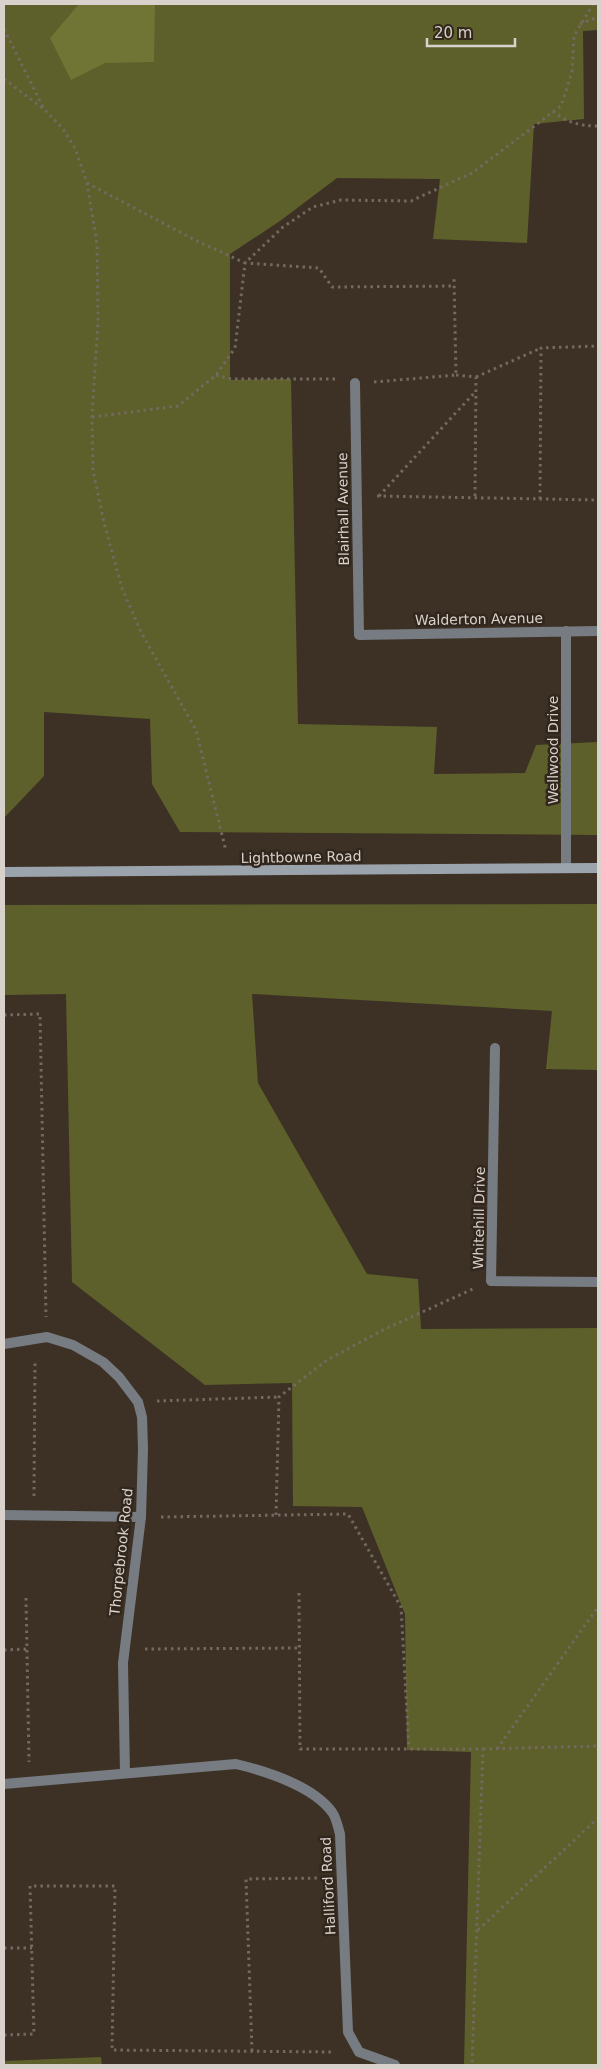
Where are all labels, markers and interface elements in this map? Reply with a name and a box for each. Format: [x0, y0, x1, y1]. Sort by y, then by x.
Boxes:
scale bar [427, 15, 514, 47]
text: 20 m [434, 24, 472, 42]
street label: Blairhall Avenue [334, 452, 352, 566]
street label: Walderton Avenue [415, 610, 543, 628]
street label: Wellwood Drive [545, 696, 561, 804]
street label: Lightbowne Road [240, 848, 362, 866]
street label: Whitehill Drive [470, 1166, 488, 1270]
street label: Thorpebrook Road [106, 1487, 136, 1618]
street label: Halliford Road [317, 1837, 339, 1935]

